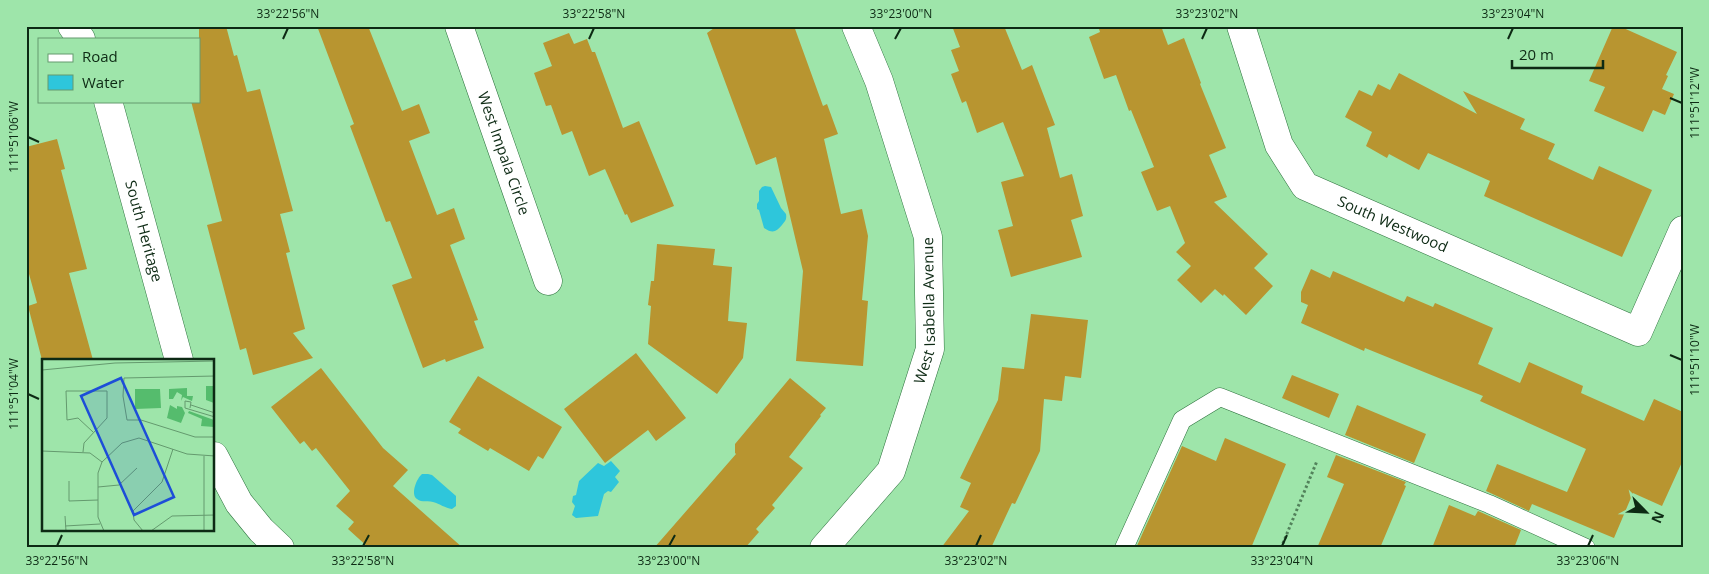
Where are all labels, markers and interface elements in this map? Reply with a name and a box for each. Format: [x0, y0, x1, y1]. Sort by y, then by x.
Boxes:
text: 33°22'56"N [257, 5, 319, 22]
text: 33°22'58"N [563, 5, 625, 22]
text: 33°23'00"N [870, 5, 932, 22]
text: 33°23'02"N [1176, 5, 1238, 22]
text: 33°23'04"N [1482, 5, 1544, 22]
legend [38, 38, 200, 102]
scale bar [1512, 38, 1603, 70]
text: 20 m [1519, 44, 1554, 64]
text: Road [82, 46, 118, 66]
text: 111°51'12"W [1686, 67, 1703, 139]
text: Water [82, 72, 124, 92]
street label: West Impala Circle [474, 89, 535, 217]
text: 111°51'06"W [5, 101, 22, 173]
street label: South Heritage [121, 178, 168, 284]
street label: South Westwood [1335, 190, 1451, 256]
street label: West Isabella Avenue [908, 237, 939, 386]
text: 111°51'10"W [1686, 324, 1703, 396]
text: 111°51'04"W [5, 358, 22, 430]
inset map [42, 359, 215, 532]
north arrow [1622, 486, 1672, 536]
text: N [1647, 508, 1669, 527]
text: 33°22'56"N [26, 552, 88, 569]
text: 33°22'58"N [332, 552, 394, 569]
text: 33°23'00"N [638, 552, 700, 569]
text: 33°23'02"N [945, 552, 1007, 569]
text: 33°23'04"N [1251, 552, 1313, 569]
text: 33°23'06"N [1557, 552, 1619, 569]

